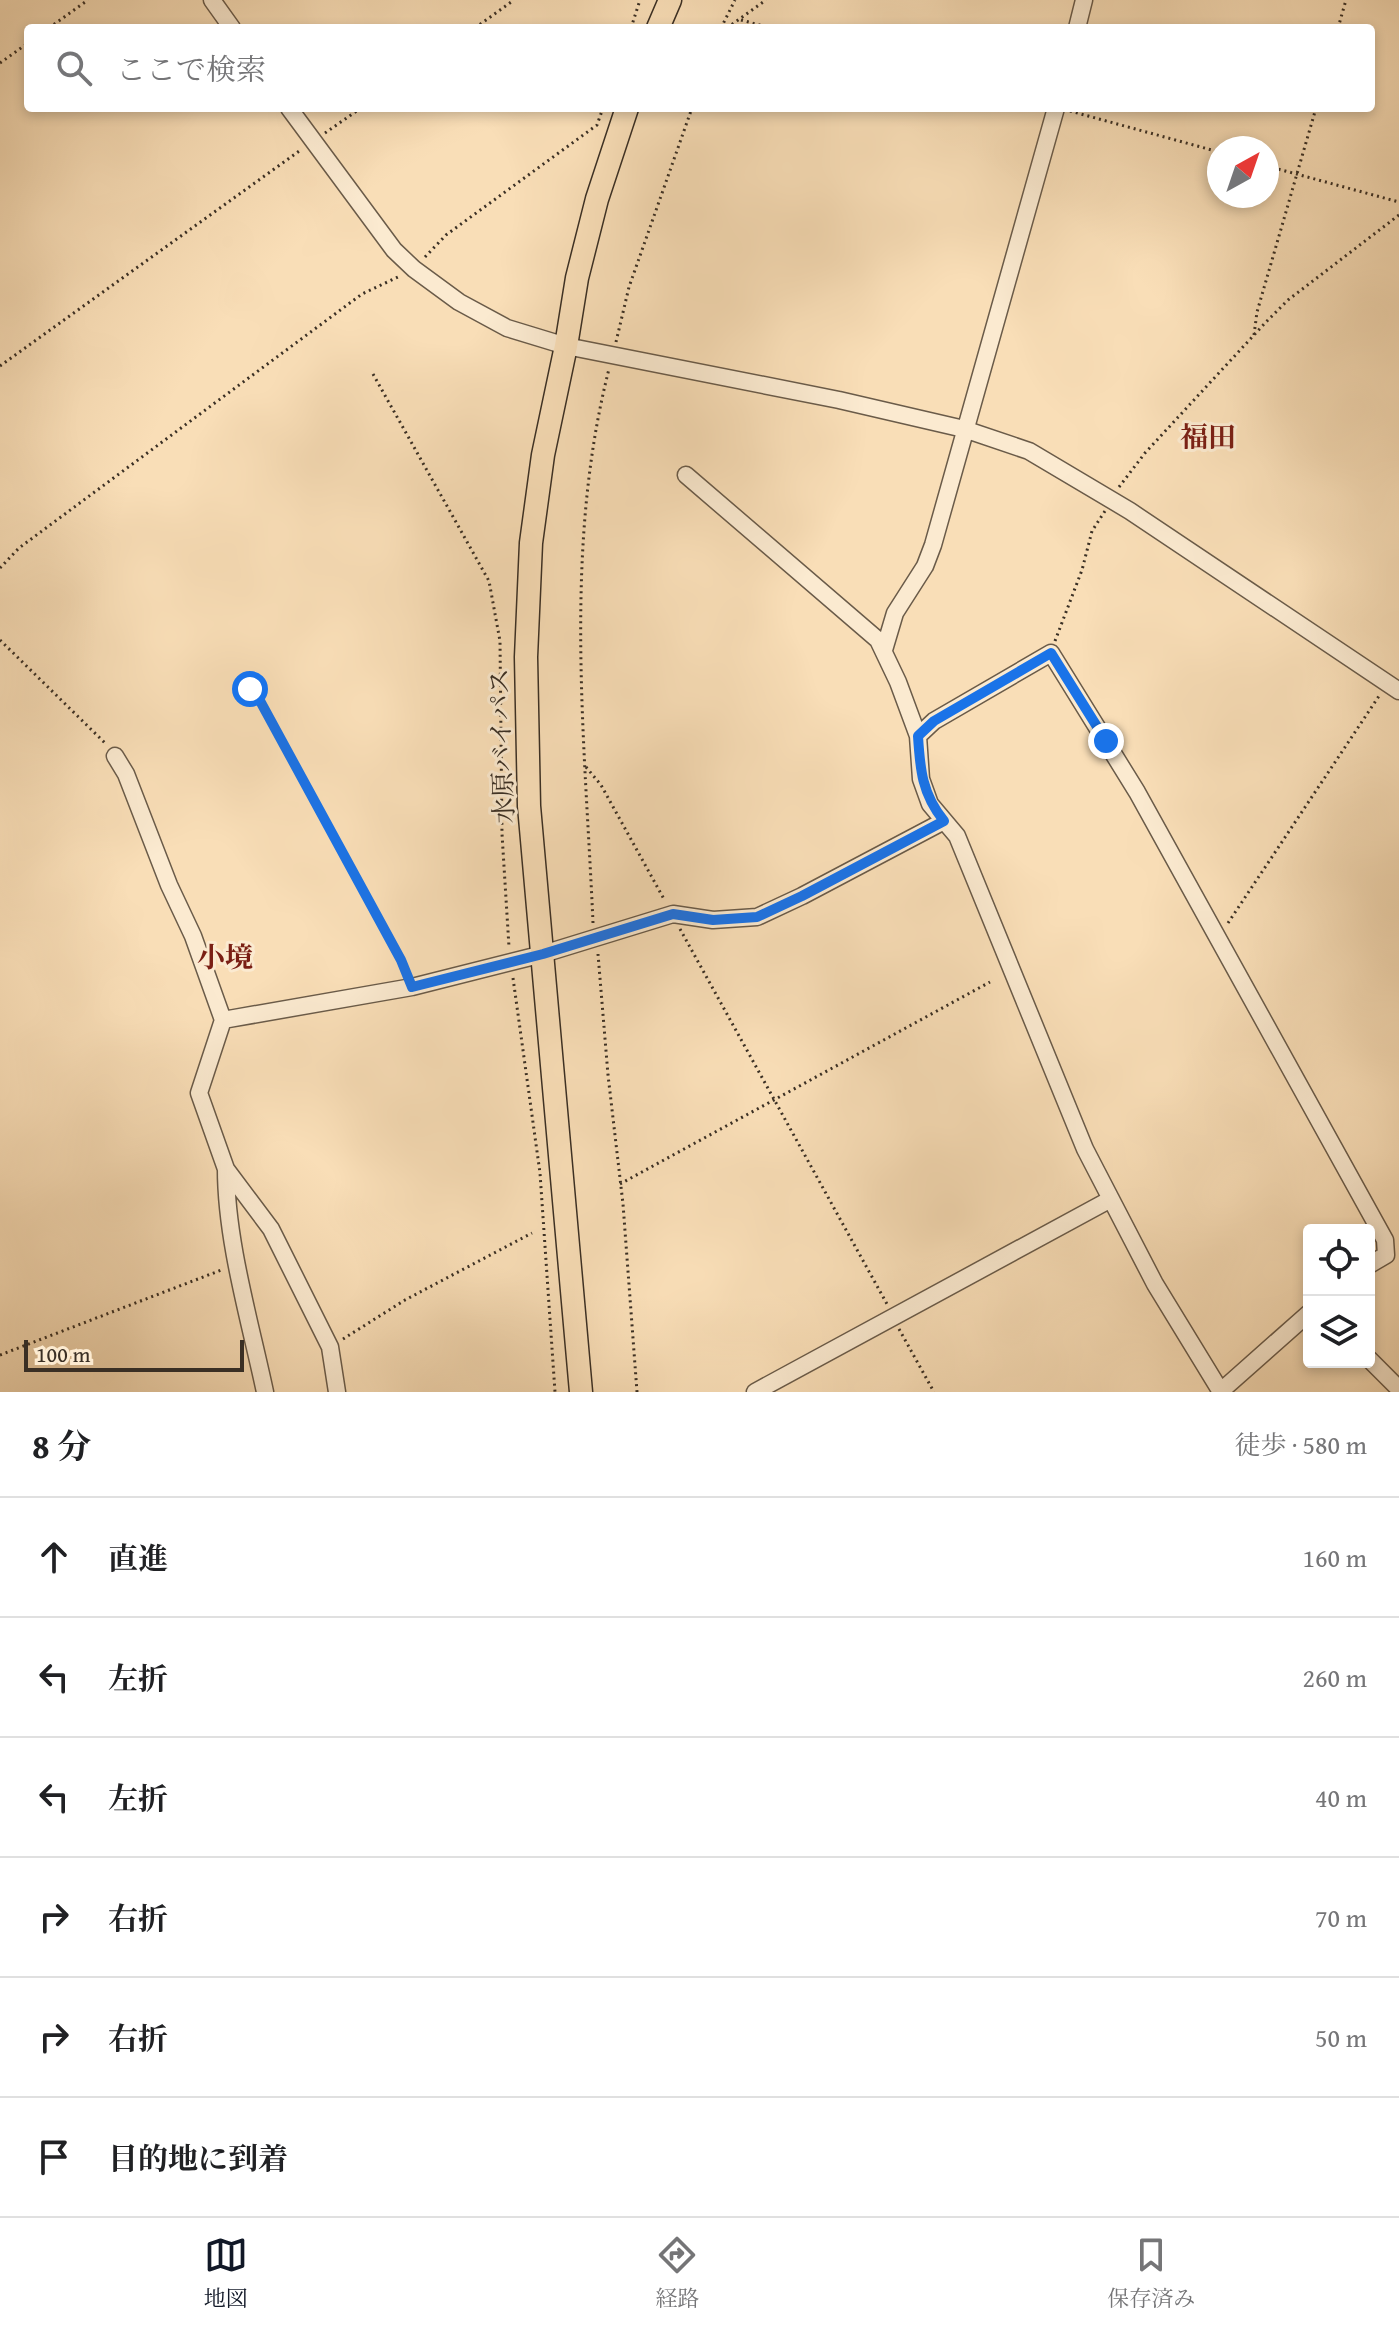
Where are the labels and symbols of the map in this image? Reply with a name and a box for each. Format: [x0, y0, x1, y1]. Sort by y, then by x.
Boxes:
north arrow [1207, 136, 1279, 208]
district label: 福田 [1180, 416, 1236, 457]
street label: 水原バイパス [479, 668, 523, 824]
route start [232, 671, 268, 707]
route end [1088, 723, 1124, 759]
district label: 小境 [197, 936, 253, 977]
scale bar [24, 1336, 244, 1372]

